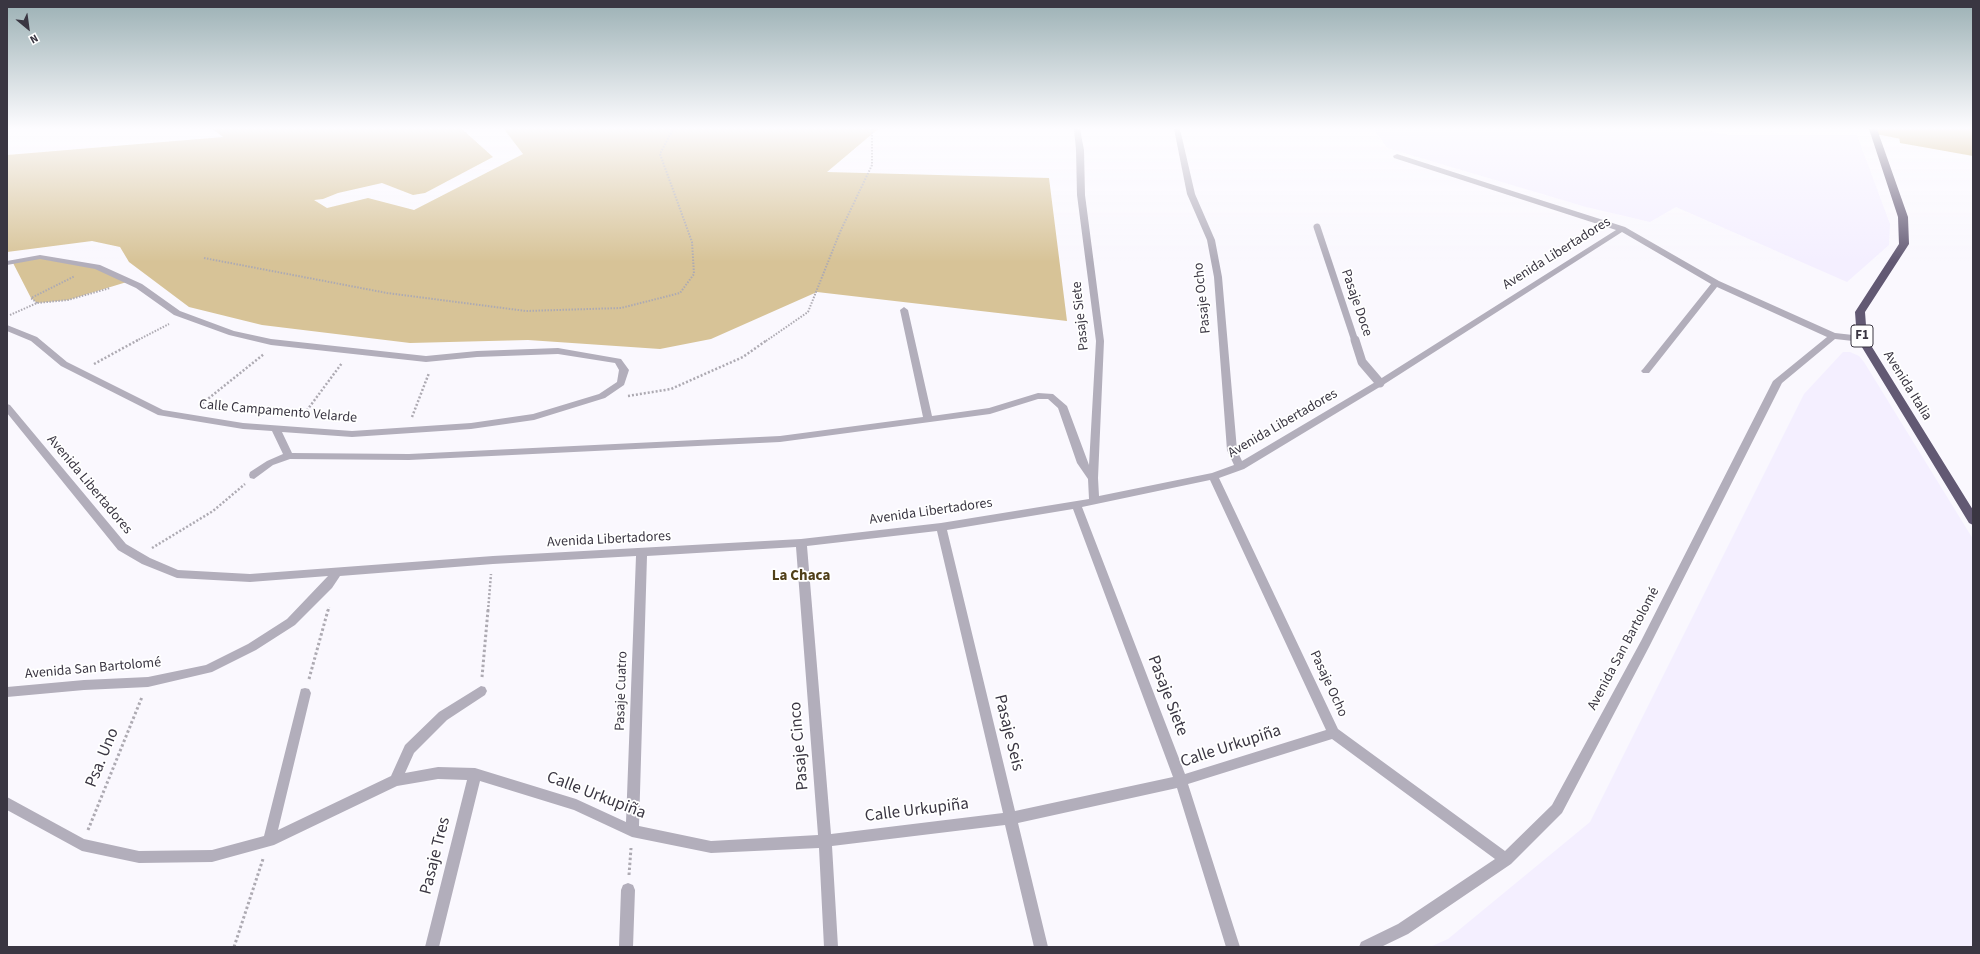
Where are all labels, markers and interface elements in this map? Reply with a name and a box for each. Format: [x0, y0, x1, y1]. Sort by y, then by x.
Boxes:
north arrow [8, 8, 48, 48]
text: N [27, 31, 41, 47]
street label: Avenida Libertadores [1500, 214, 1614, 294]
street label: Pasaje Ocho [1191, 262, 1215, 334]
street label: Pasaje Doce [1337, 267, 1375, 339]
street label: Pasaje Siete [1069, 280, 1093, 352]
road number: F1 [1851, 325, 1873, 347]
street label: Avenida Italia [1879, 348, 1935, 424]
street label: Avenida Libertadores [1225, 386, 1341, 462]
street label: Calle Campamento Velarde [198, 397, 358, 427]
street label: Avenida Libertadores [43, 432, 135, 538]
street label: Avenida Libertadores [869, 495, 993, 529]
street label: Avenida Libertadores [547, 528, 671, 552]
district label: La Chaca [772, 568, 830, 586]
street label: Avenida San Bartolomé [1585, 585, 1663, 713]
street label: Pasaje Ocho [1305, 648, 1351, 720]
street label: Pasaje Cuatro [612, 651, 632, 731]
street label: Pasaje Siete [1142, 653, 1192, 739]
street label: Avenida San Bartolomé [24, 655, 162, 683]
street label: Pasaje Seis [989, 693, 1027, 773]
street label: Pasaje Cinco [786, 701, 814, 791]
street label: Calle Urkupiña [1178, 721, 1284, 773]
street label: Psa. Uno [82, 725, 124, 791]
street label: Calle Urkupiña [544, 768, 648, 824]
street label: Calle Urkupiña [864, 795, 970, 827]
street label: Pasaje Tres [417, 815, 455, 897]

